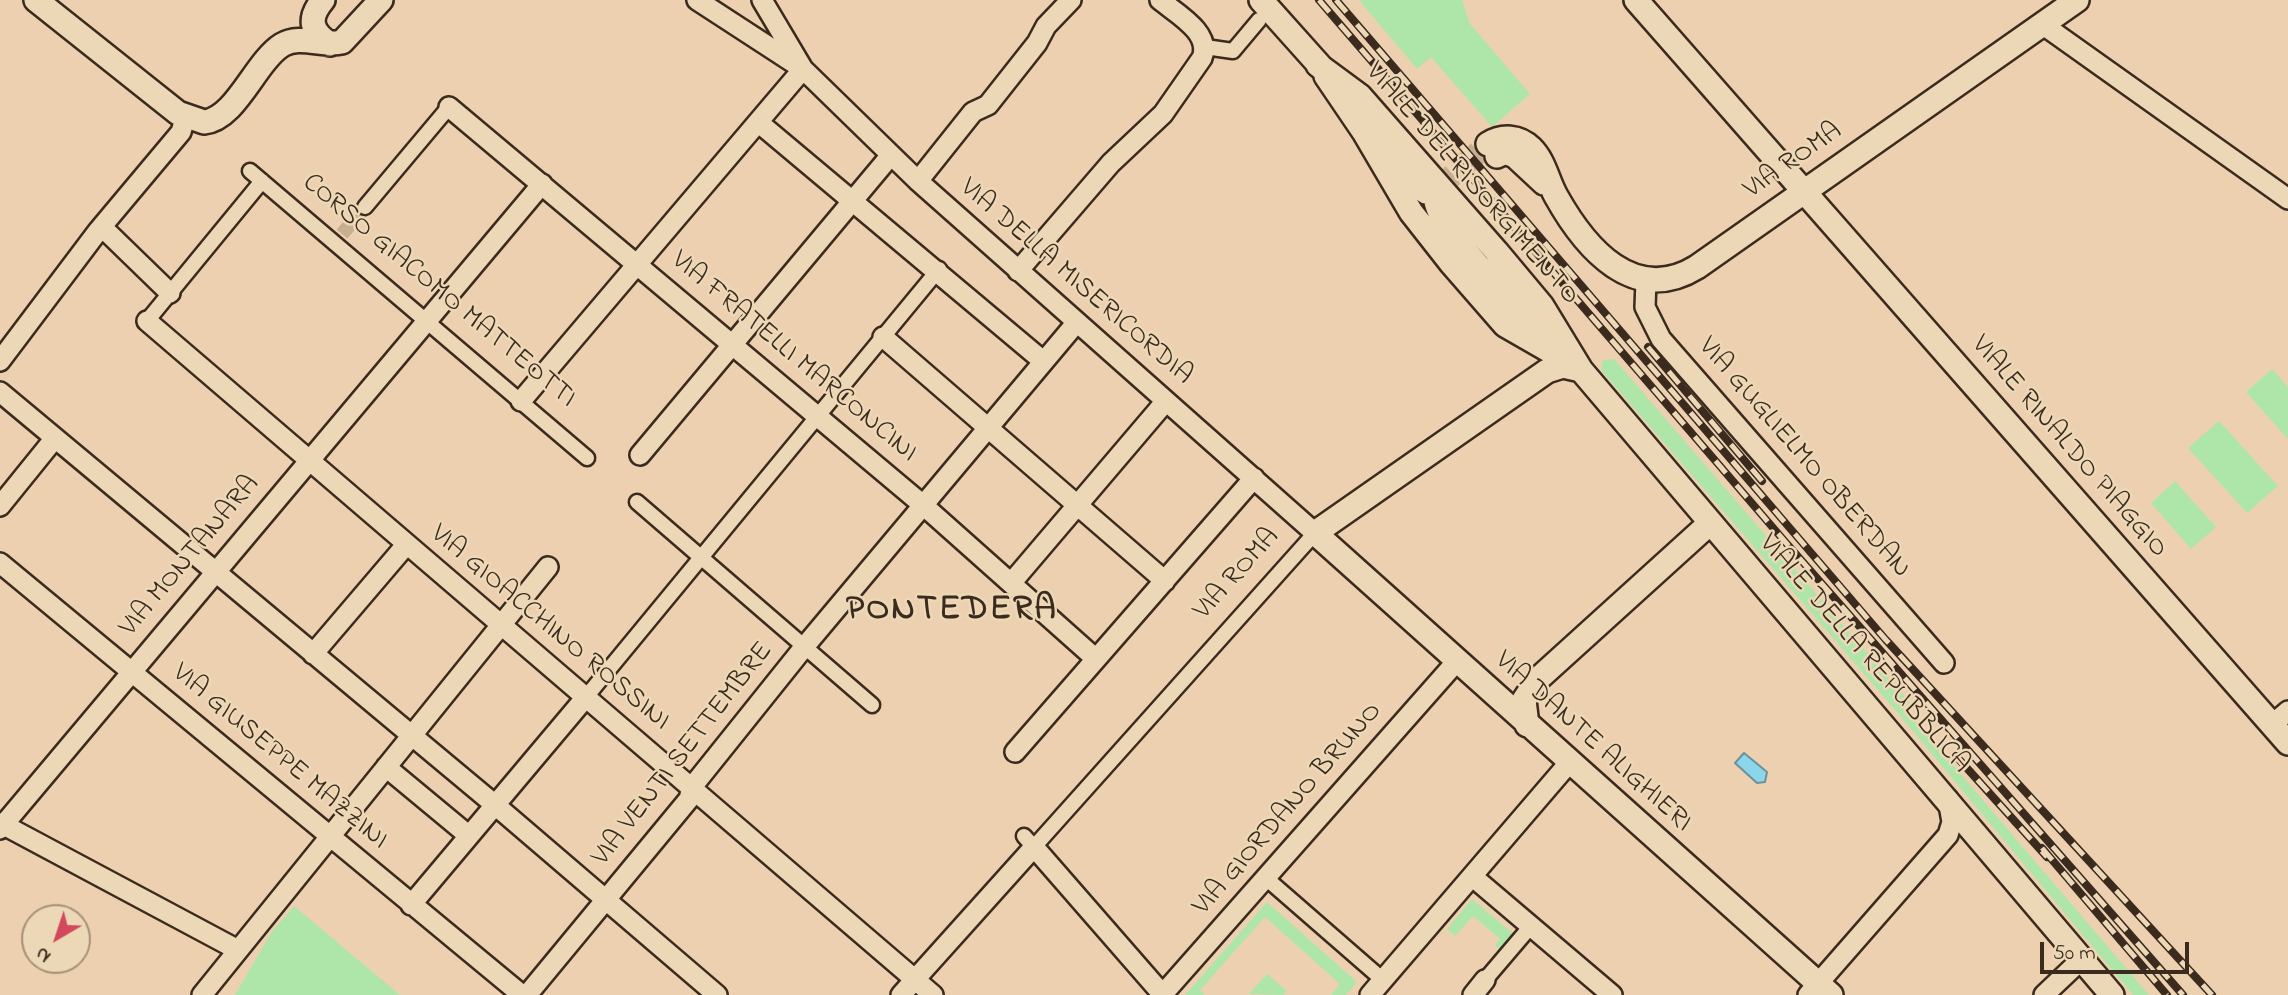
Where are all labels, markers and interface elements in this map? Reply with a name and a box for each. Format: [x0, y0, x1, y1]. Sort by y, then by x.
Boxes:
street label: VIALE DEL RISORGIMENTO [1357, 57, 1585, 313]
street label: VIA ROMA [1738, 116, 1850, 208]
street label: CORSO GIACOMO MATTEOTTI [294, 168, 582, 416]
street label: VIA DELLA MISERICORDIA [951, 173, 1199, 393]
street label: VIA FRATELLI MARCONCINI [663, 245, 923, 471]
street label: VIALE RINALDO PIAGGIO [1962, 330, 2174, 566]
street label: VIA GUGLIELMO OBERDAN [1689, 332, 1917, 586]
street label: VIA MONTANARA [114, 469, 268, 645]
street label: VIA GIOACCHINO ROSSINI [422, 519, 676, 739]
street label: VIA ROMA [1188, 522, 1288, 628]
street label: VIALE DELLA REPUBBLICA [1750, 529, 1976, 781]
district label: PONTEDERA [847, 591, 1057, 633]
street label: VIA VENTI SETTEMBRE [586, 636, 782, 874]
street label: VIA DANTE ALIGHIERI [1486, 645, 1698, 841]
street label: VIA GIUSEPPE MAZZINI [164, 658, 394, 858]
street label: VIA GIORDANO BRUNO [1187, 696, 1391, 924]
north arrow [21, 904, 91, 974]
scale bar [2043, 928, 2192, 972]
text: 50 m [2053, 939, 2096, 969]
text: N [30, 940, 57, 969]

